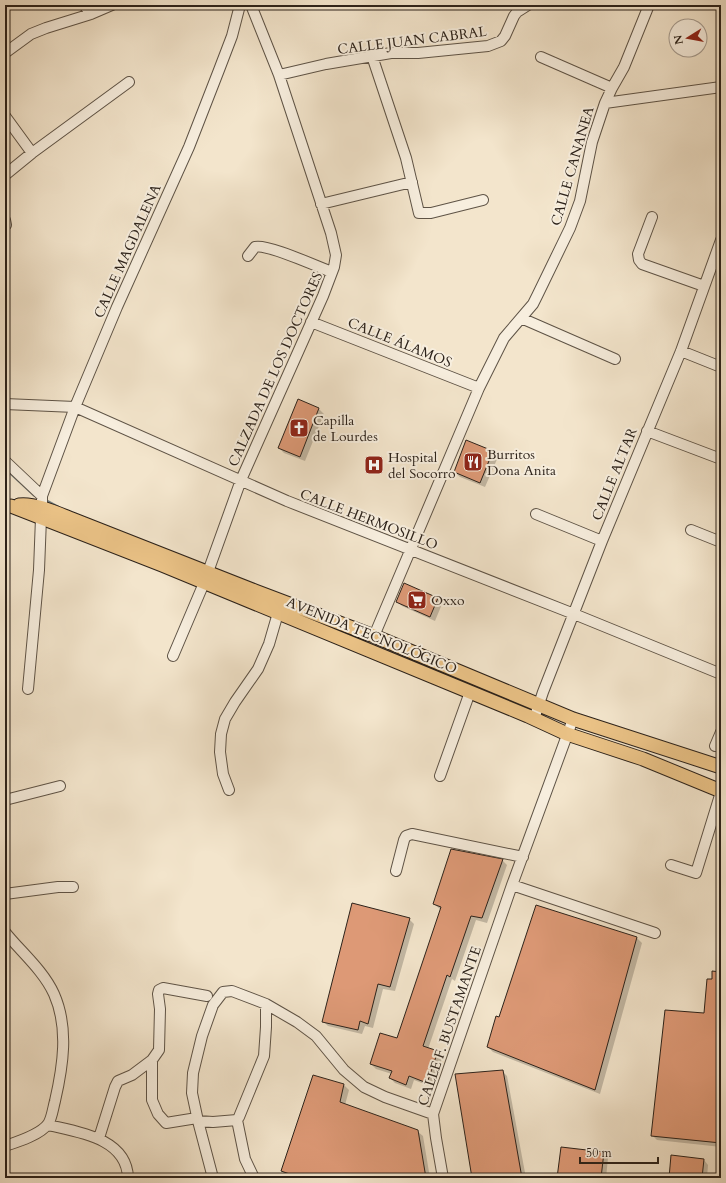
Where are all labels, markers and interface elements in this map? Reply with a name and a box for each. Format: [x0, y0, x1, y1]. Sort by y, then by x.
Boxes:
north arrow [668, 18, 708, 58]
street label: CALLE JUAN CABRAL [336, 22, 488, 59]
text: N [670, 33, 687, 46]
street label: CALLE CANANEA [546, 104, 599, 228]
street label: CALLE MAGDALENA [89, 181, 166, 321]
street label: CALZADA DE LOS DOCTORES [224, 269, 327, 470]
street label: CALLE ÁLAMOS [345, 313, 455, 372]
place label: Capilla de Lourdes [313, 411, 378, 446]
church icon: Capilla de Lourdes [288, 417, 310, 439]
street label: CALLE ALTAR [587, 425, 642, 523]
place label: Burritos Dona Anita [487, 445, 556, 480]
place label: Hospital del Socorro [388, 448, 456, 483]
restaurant icon: Burritos Dona Anita [462, 451, 484, 473]
hospital icon: Hospital del Socorro [363, 454, 385, 476]
street label: CALLE HERMOSILLO [297, 484, 440, 555]
supermarket icon: Oxxo [406, 589, 428, 611]
place label: Oxxo [431, 591, 465, 610]
street label: AVENIDA TECNOLÓGICO [284, 592, 460, 678]
street label: CALLE F. BUSTAMANTE [413, 944, 486, 1108]
scale bar [580, 1139, 658, 1165]
text: 50 m [586, 1145, 613, 1161]

